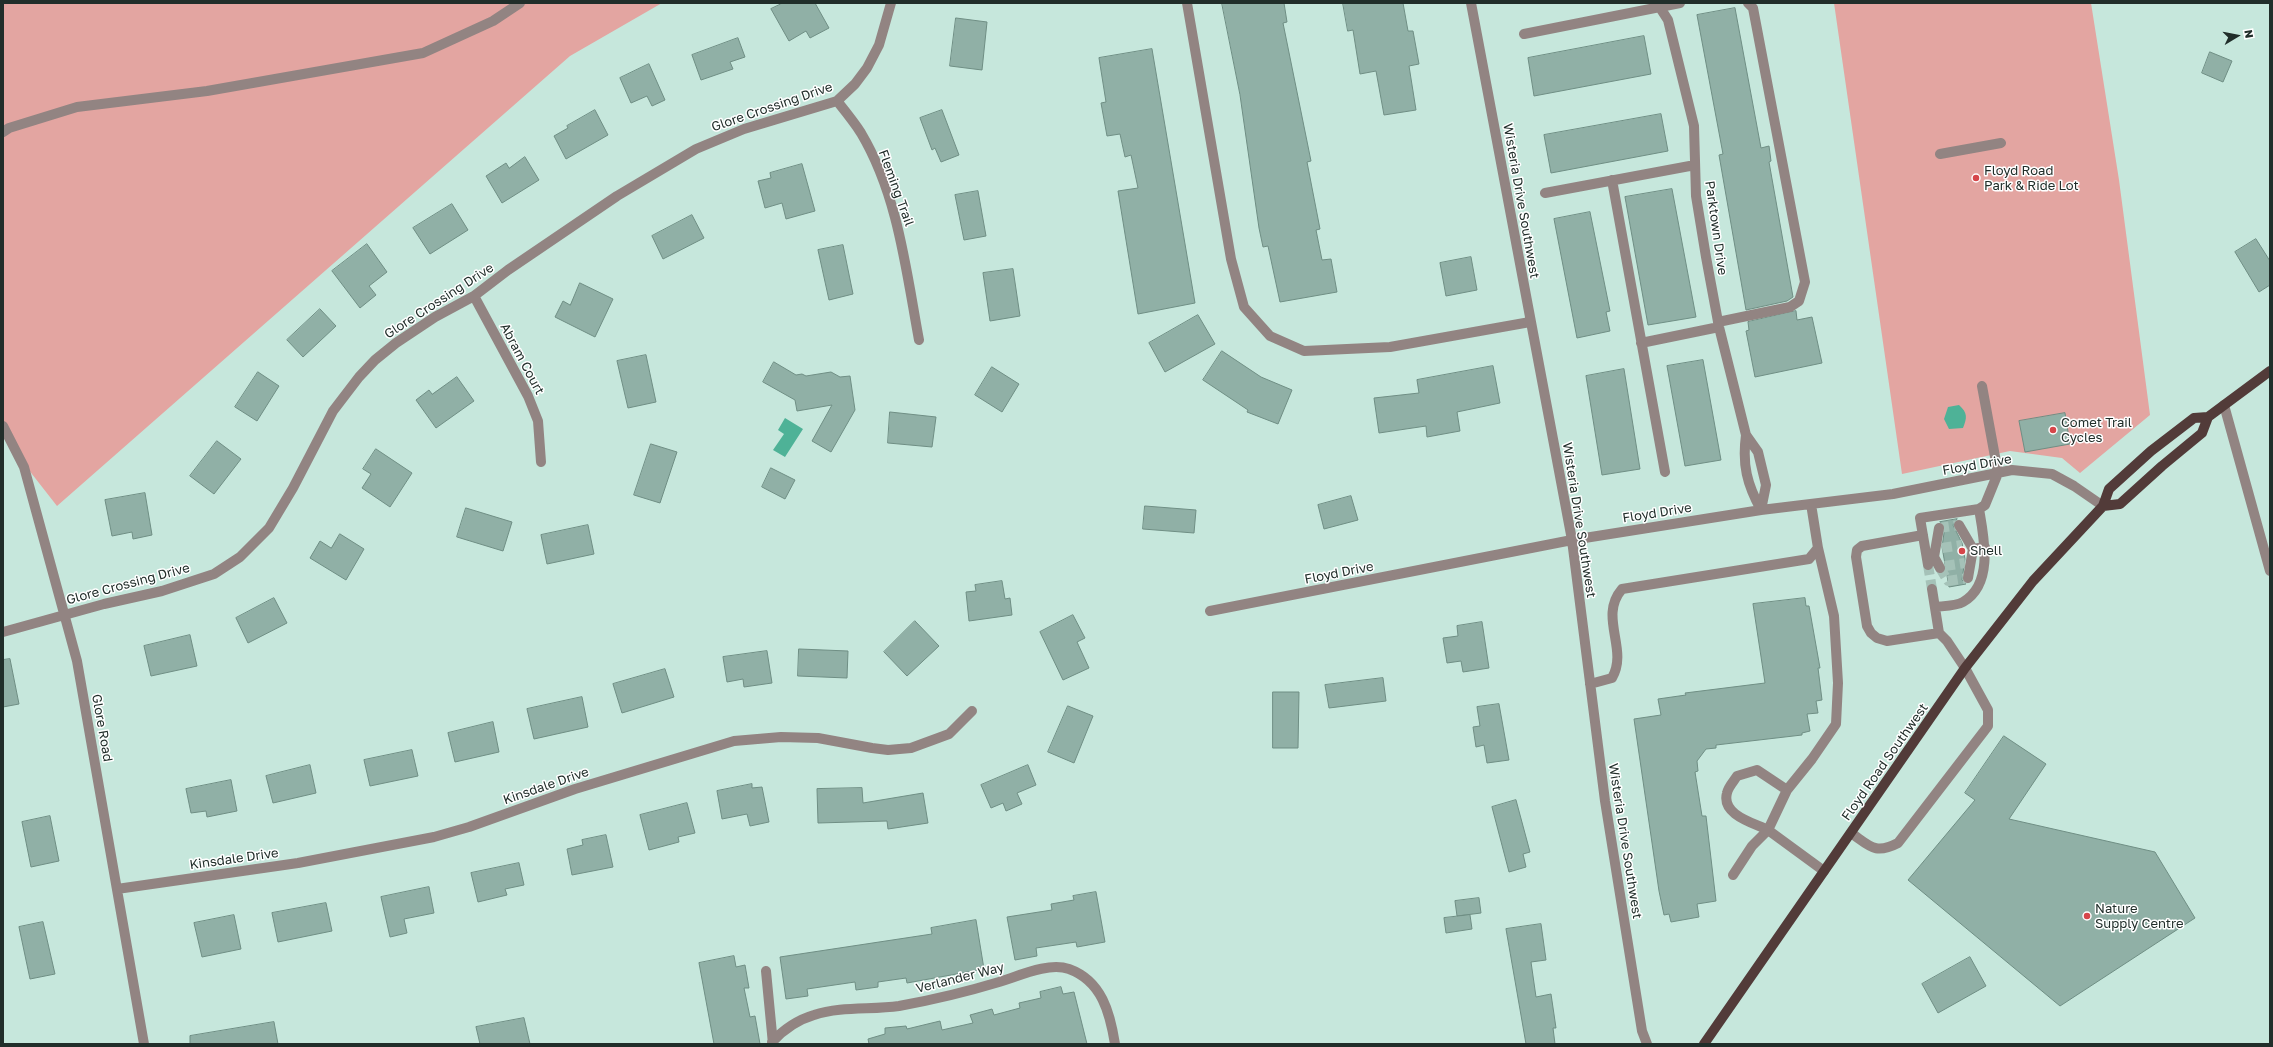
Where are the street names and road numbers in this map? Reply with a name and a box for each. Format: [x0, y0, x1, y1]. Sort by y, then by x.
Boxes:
street label: Glore Crossing Drive [709, 79, 835, 135]
street label: Wisteria Drive Southwest [1500, 122, 1542, 280]
street label: Fleming Trail [875, 148, 917, 228]
street label: Parktown Drive [1702, 180, 1730, 276]
street label: Glore Crossing Drive [381, 260, 497, 342]
street label: Abram Court [497, 321, 547, 397]
street label: Wisteria Drive Southwest [1559, 441, 1599, 599]
street label: Floyd Drive [1941, 451, 2013, 479]
street label: Floyd Drive [1621, 500, 1693, 526]
street label: Floyd Drive [1303, 559, 1375, 587]
street label: Glore Crossing Drive [65, 560, 191, 608]
street label: Glore Road [88, 693, 116, 763]
street label: Floyd Road Southwest [1839, 700, 1931, 824]
street label: Wisteria Drive Southwest [1605, 762, 1645, 920]
street label: Kinsdale Drive [501, 764, 591, 808]
street label: Kinsdale Drive [188, 845, 280, 873]
street label: Verlander Way [914, 960, 1006, 996]

